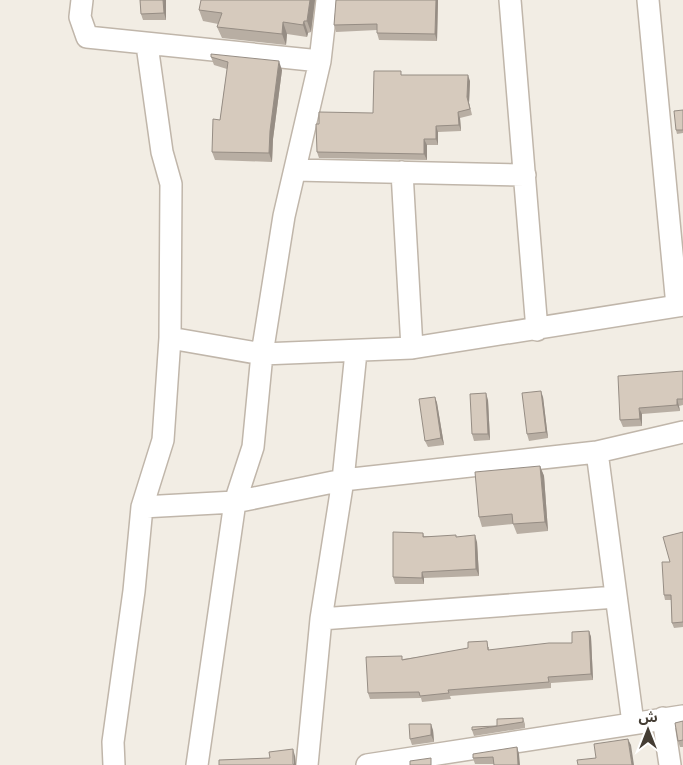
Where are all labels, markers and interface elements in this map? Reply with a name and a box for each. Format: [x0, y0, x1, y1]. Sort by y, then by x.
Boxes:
north arrow [623, 705, 673, 755]
text: ش [638, 709, 658, 726]

